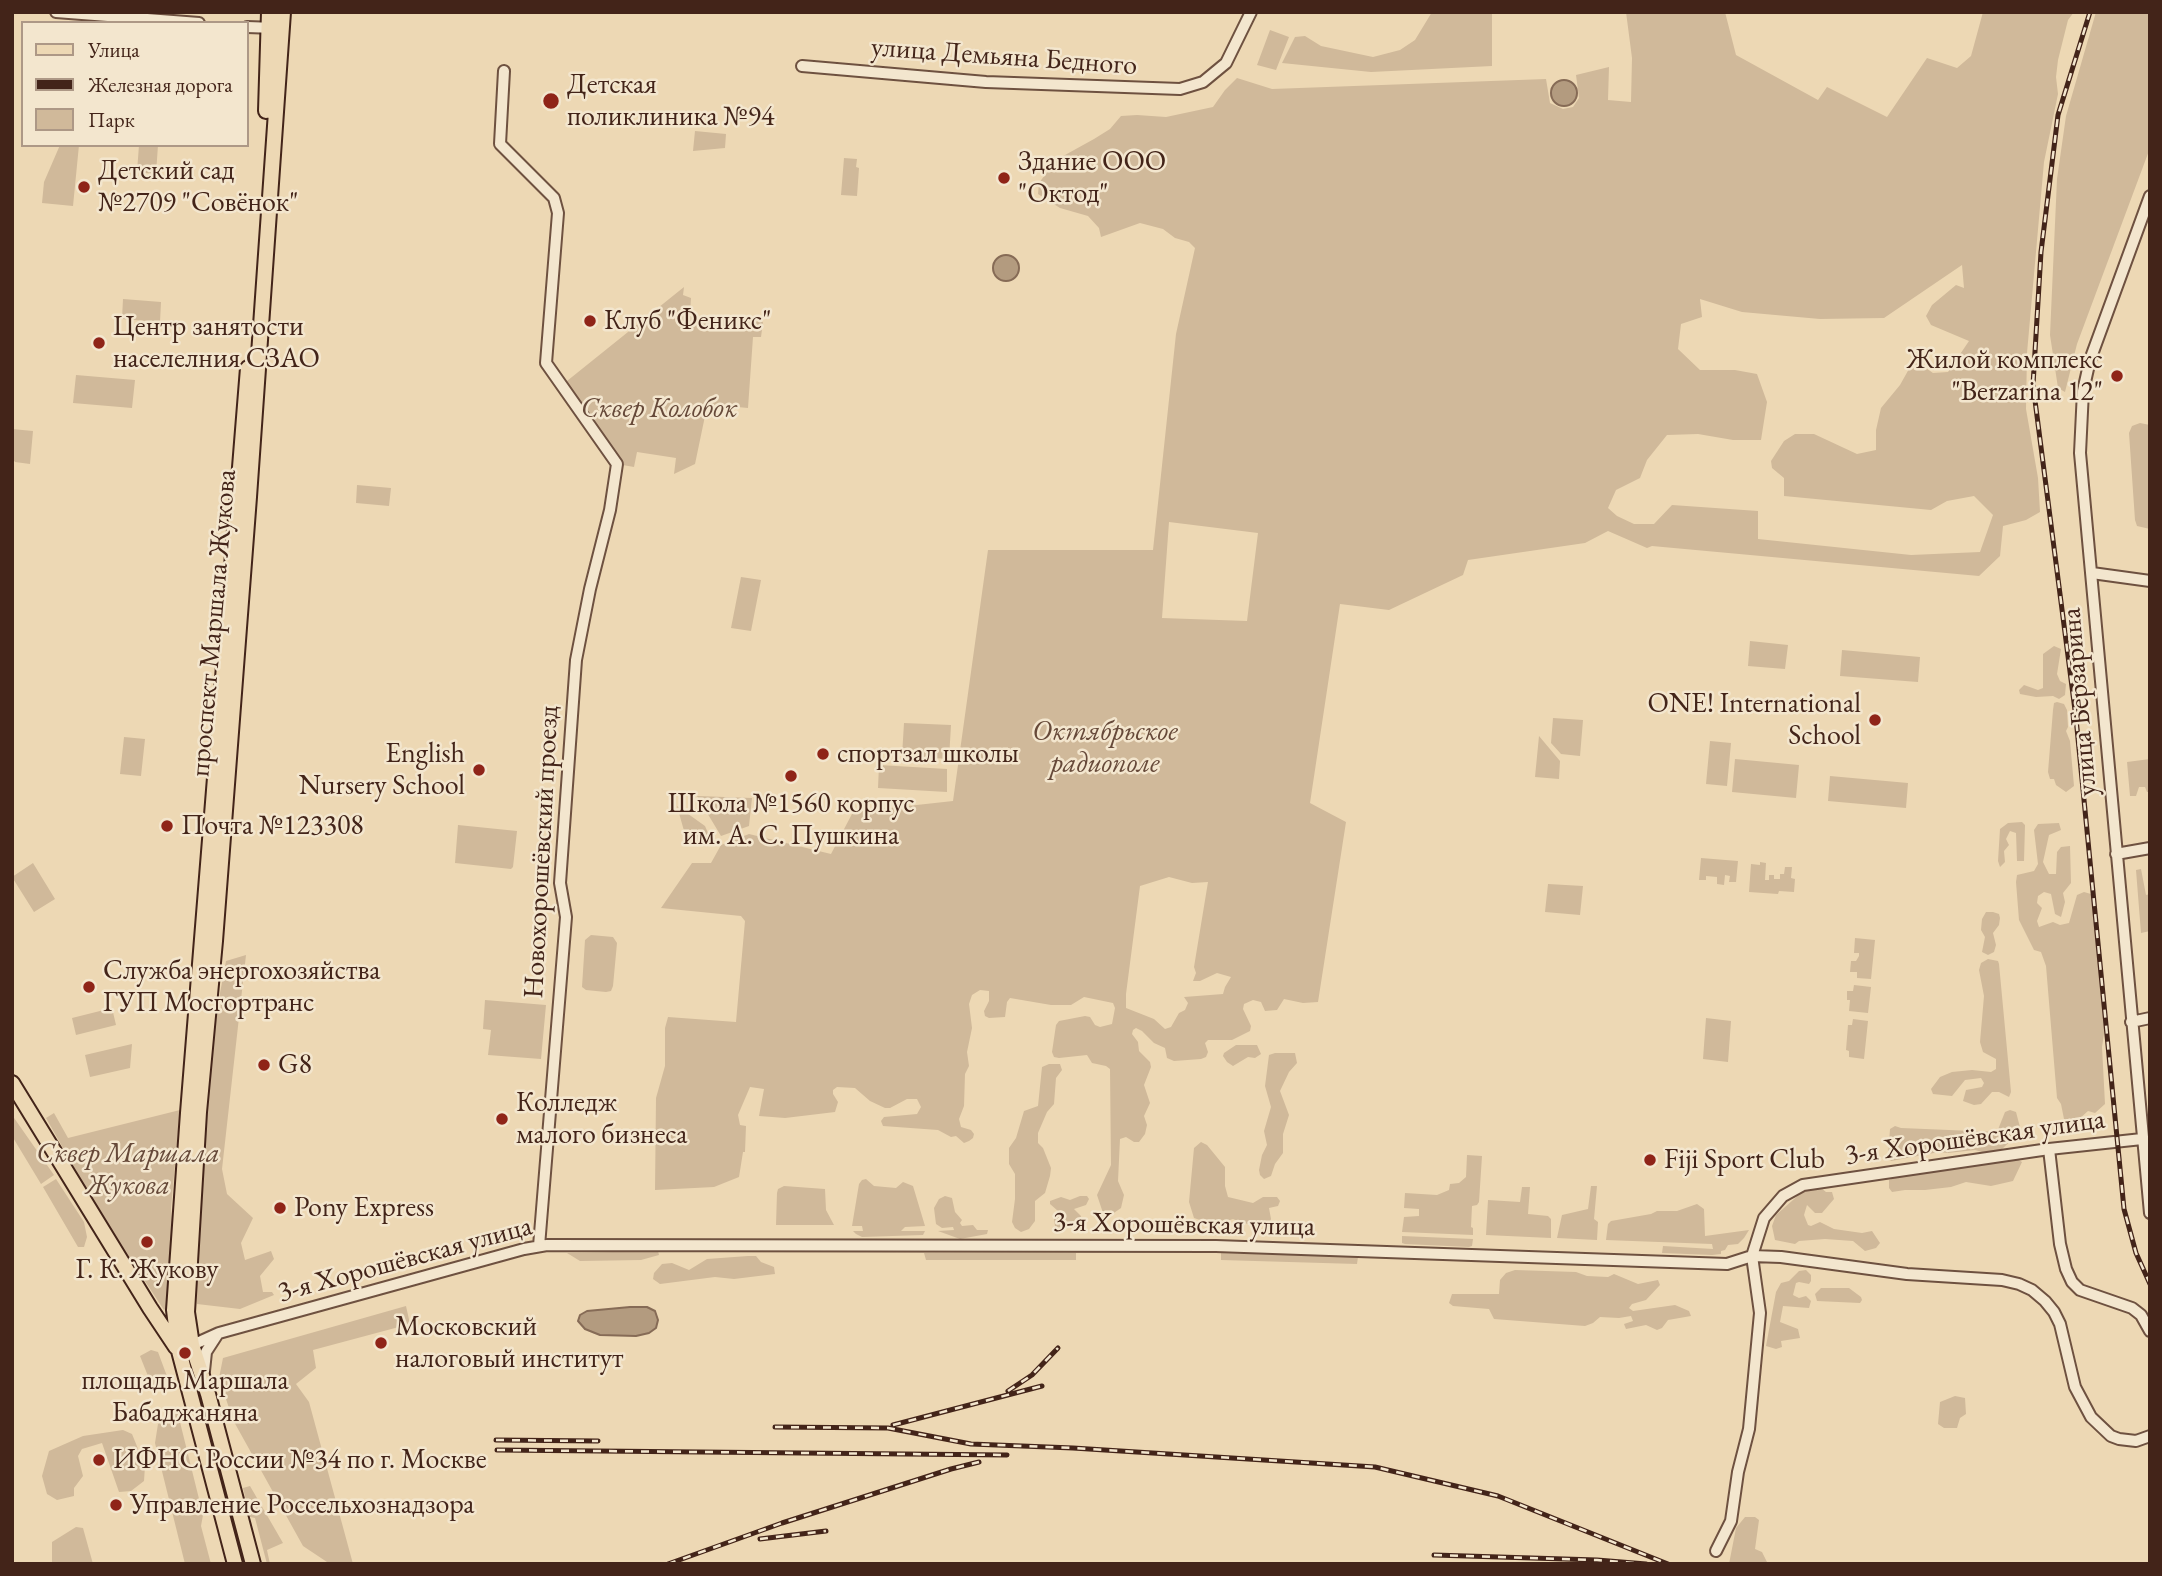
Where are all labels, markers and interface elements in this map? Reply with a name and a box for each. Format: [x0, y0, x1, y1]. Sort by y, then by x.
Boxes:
legend [21, 21, 248, 147]
street label: улица Демьяна Бедного [870, 31, 1138, 83]
text: Улица [88, 36, 140, 63]
place label: Детская поликлиника №94 [567, 68, 774, 134]
text: Железная дорога [88, 71, 233, 98]
marker: Детская поликлиника №94 [541, 91, 561, 111]
text: Парк [88, 106, 135, 133]
place label: Здание ООО "Октод" [1018, 145, 1166, 211]
place label: Детский сад №2709 "Совёнок" [98, 154, 298, 220]
marker: Здание ООО "Октод" [996, 170, 1012, 186]
marker: Детский сад №2709 "Совёнок" [76, 179, 92, 195]
place label: Клуб "Феникс" [604, 304, 771, 338]
place label: Центр занятости населелния СЗАО [113, 310, 320, 376]
marker: Клуб "Феникс" [582, 313, 598, 329]
marker: Центр занятости населелния СЗАО [91, 335, 107, 351]
place label: Жилой комплекс "Berzarina 12" [1906, 343, 2103, 409]
marker: Жилой комплекс "Berzarina 12" [2109, 368, 2125, 384]
park label: Сквер Колобок [581, 392, 737, 426]
street label: проспект Маршала Жукова [184, 468, 244, 778]
street label: улица Берзарина [2055, 606, 2105, 798]
place label: ONE! International School [1648, 687, 1861, 753]
street label: Новохорошёвский проезд [518, 705, 566, 999]
marker: ONE! International School [1867, 712, 1883, 728]
park label: Октябрьское радиополе [1032, 715, 1178, 781]
place label: English Nursery School [299, 737, 465, 803]
place label: спортзал школы [837, 737, 1019, 771]
marker: спортзал школы [815, 746, 831, 762]
marker: English Nursery School [471, 762, 487, 778]
marker: Школа №1560 корпус им. А. С. Пушкина [783, 768, 799, 784]
place label: Школа №1560 корпус им. А. С. Пушкина [667, 787, 915, 853]
place label: Почта №123308 [181, 809, 364, 843]
marker: Почта №123308 [159, 818, 175, 834]
place label: Служба энергохозяйства ГУП Мосгортранс [103, 954, 381, 1020]
marker: Служба энергохозяйства ГУП Мосгортранс [81, 979, 97, 995]
place label: G8 [278, 1048, 312, 1082]
marker: G8 [256, 1057, 272, 1073]
place label: Колледж малого бизнеса [516, 1086, 687, 1152]
street label: 3-я Хорошёвская улица [1843, 1103, 2107, 1173]
marker: Колледж малого бизнеса [494, 1111, 510, 1127]
park label: Сквер Маршала Жукова [36, 1137, 220, 1203]
place label: Fiji Sport Club [1664, 1143, 1825, 1177]
marker: Fiji Sport Club [1642, 1152, 1658, 1168]
place label: Pony Express [294, 1191, 434, 1225]
marker: Pony Express [272, 1200, 288, 1216]
street label: 3-я Хорошёвская улица [1053, 1206, 1315, 1244]
street label: 3-я Хорошёвская улица [274, 1210, 536, 1310]
marker: Г. К. Жукову [139, 1234, 155, 1250]
place label: Г. К. Жукову [75, 1253, 219, 1287]
place label: Московский налоговый институт [395, 1310, 623, 1376]
marker: Московский налоговый институт [373, 1335, 389, 1351]
marker: площадь Маршала Бабаджаняна [177, 1345, 193, 1361]
place label: площадь Маршала Бабаджаняна [81, 1364, 289, 1430]
place label: ИФНС России №34 по г. Москве [113, 1443, 487, 1477]
marker: ИФНС России №34 по г. Москве [91, 1452, 107, 1468]
place label: Управление Россельхознадзора [130, 1488, 474, 1522]
marker: Управление Россельхознадзора [108, 1497, 124, 1513]

